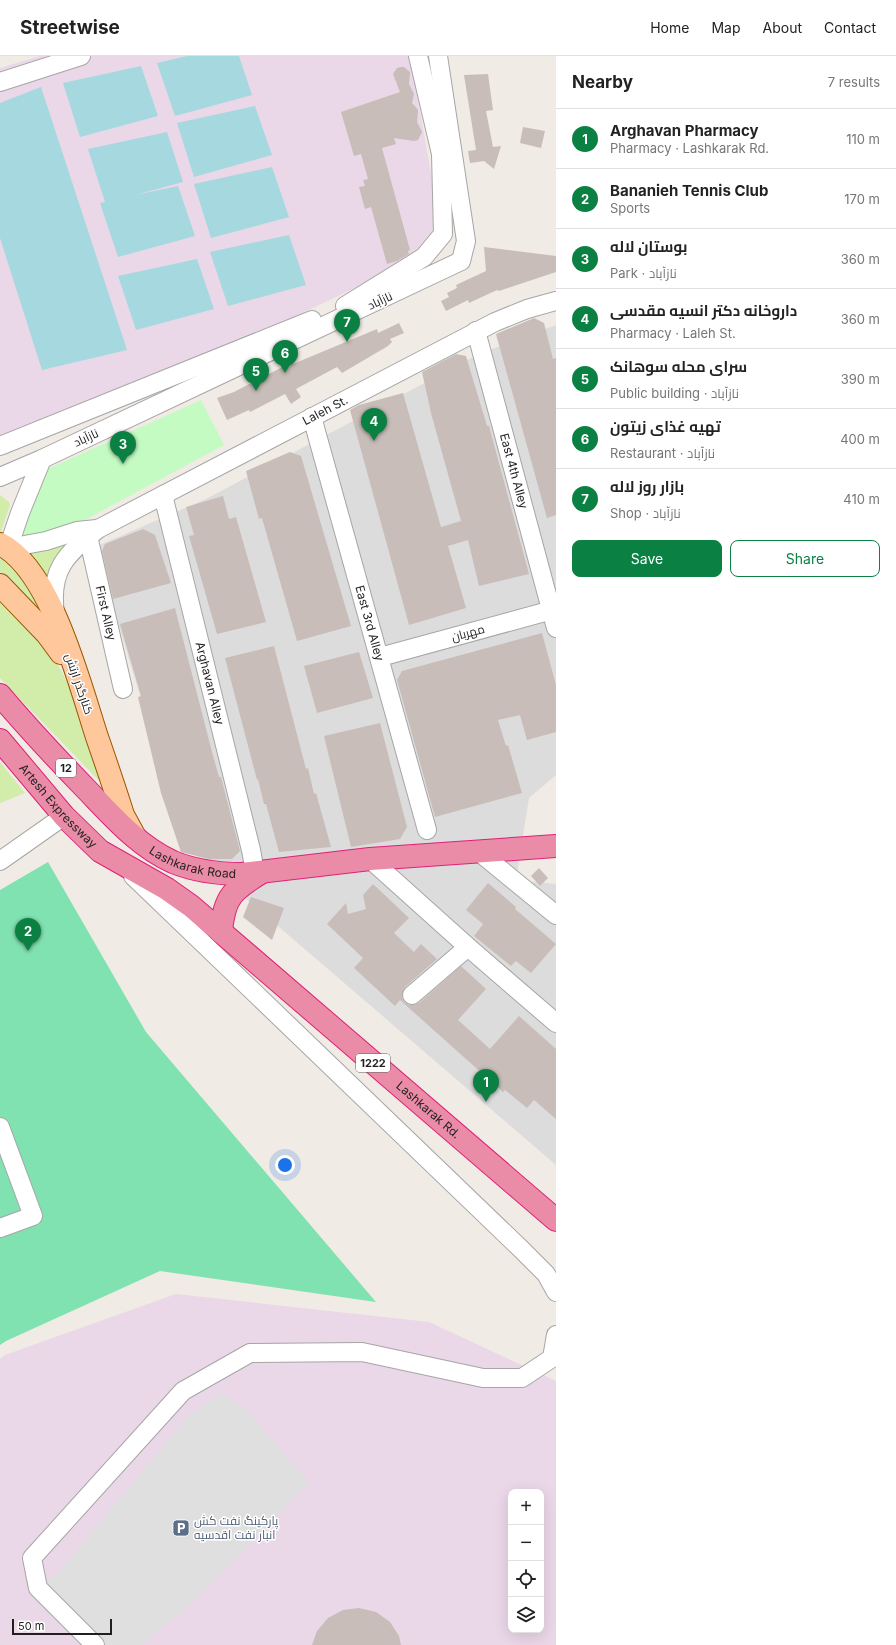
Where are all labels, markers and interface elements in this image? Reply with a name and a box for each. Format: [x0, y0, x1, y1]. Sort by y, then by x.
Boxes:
text: Streetwise [20, 16, 120, 39]
text: Home [650, 19, 689, 36]
text: Map [711, 19, 741, 36]
text: About [763, 19, 802, 36]
text: Contact [824, 19, 876, 36]
text: Nearby [572, 72, 633, 92]
text: 7 results [828, 74, 880, 90]
text: Arghavan Pharmacy [610, 121, 759, 140]
text: 1 [582, 131, 588, 147]
text: 110 m [846, 131, 880, 147]
text: Pharmacy · Lashkarak Rd. [610, 140, 769, 156]
text: Bananieh Tennis Club [610, 181, 768, 200]
text: 2 [581, 191, 589, 207]
text: 170 m [844, 191, 880, 207]
text: Sports [610, 200, 650, 216]
text: بوستان لاله [610, 237, 687, 256]
text: 3 [581, 251, 589, 267]
text: 360 m [841, 251, 880, 267]
text: Park · نازآباد [610, 265, 677, 281]
street label: نازآباد [365, 288, 395, 313]
text: داروخانه دکتر انسیه مقدسی [610, 301, 797, 320]
pin: 7 [334, 309, 360, 342]
text: 4 [581, 311, 589, 327]
text: 360 m [841, 311, 880, 327]
text: Pharmacy · Laleh St. [610, 325, 736, 341]
pin: 6 [272, 340, 298, 373]
text: سرای محله سوهانک [610, 357, 747, 376]
pin: 5 [243, 358, 269, 391]
text: 5 [581, 371, 589, 387]
text: 390 m [841, 371, 880, 387]
text: Public building · نازآباد [610, 385, 739, 401]
street label: Laleh St. [300, 392, 350, 428]
pin: 4 [361, 408, 387, 441]
text: تهیه غذای زیتون [610, 417, 721, 436]
street label: نازآباد [71, 425, 101, 450]
pin: 3 [110, 431, 136, 464]
text: 6 [581, 431, 589, 447]
text: 400 m [840, 431, 880, 447]
street label: East 4th Alley [497, 432, 532, 510]
text: Restaurant · نازآباد [610, 445, 715, 461]
text: بازار روز لاله [610, 477, 684, 496]
text: 7 [581, 491, 589, 507]
text: 410 m [843, 491, 880, 507]
text: Shop · نازآباد [610, 505, 681, 521]
button: Save [572, 540, 722, 577]
button: Share [730, 540, 880, 577]
street label: First Alley [93, 584, 120, 642]
street label: East 3rd Alley [352, 584, 388, 663]
street label: مهربان [450, 621, 486, 644]
street label: Arghavan Alley [193, 640, 228, 727]
street label: کنارگذر ارتش [62, 651, 97, 716]
road number: 12 [56, 759, 76, 777]
street label: Artesh Expressway [16, 760, 101, 851]
street label: Lashkarak Road [147, 843, 236, 881]
pin: 2 [15, 918, 41, 951]
road number: 1222 [356, 1054, 390, 1072]
pin: 1 [473, 1069, 499, 1102]
street label: Lashkarak Rd. [393, 1078, 464, 1142]
your location [275, 1155, 295, 1175]
map controls [508, 1489, 544, 1633]
button: + [508, 1489, 544, 1525]
place label: پارکینگ نفت کش انبار نفت اقدسیه [194, 1513, 279, 1542]
parking icon: پارکینگ نفت کش انبار نفت اقدسیه [171, 1518, 191, 1538]
button: − [508, 1525, 544, 1561]
button: locate [508, 1561, 544, 1597]
button: layers [508, 1597, 544, 1633]
scale bar [12, 1617, 112, 1636]
text: 50 m [18, 1619, 44, 1633]

